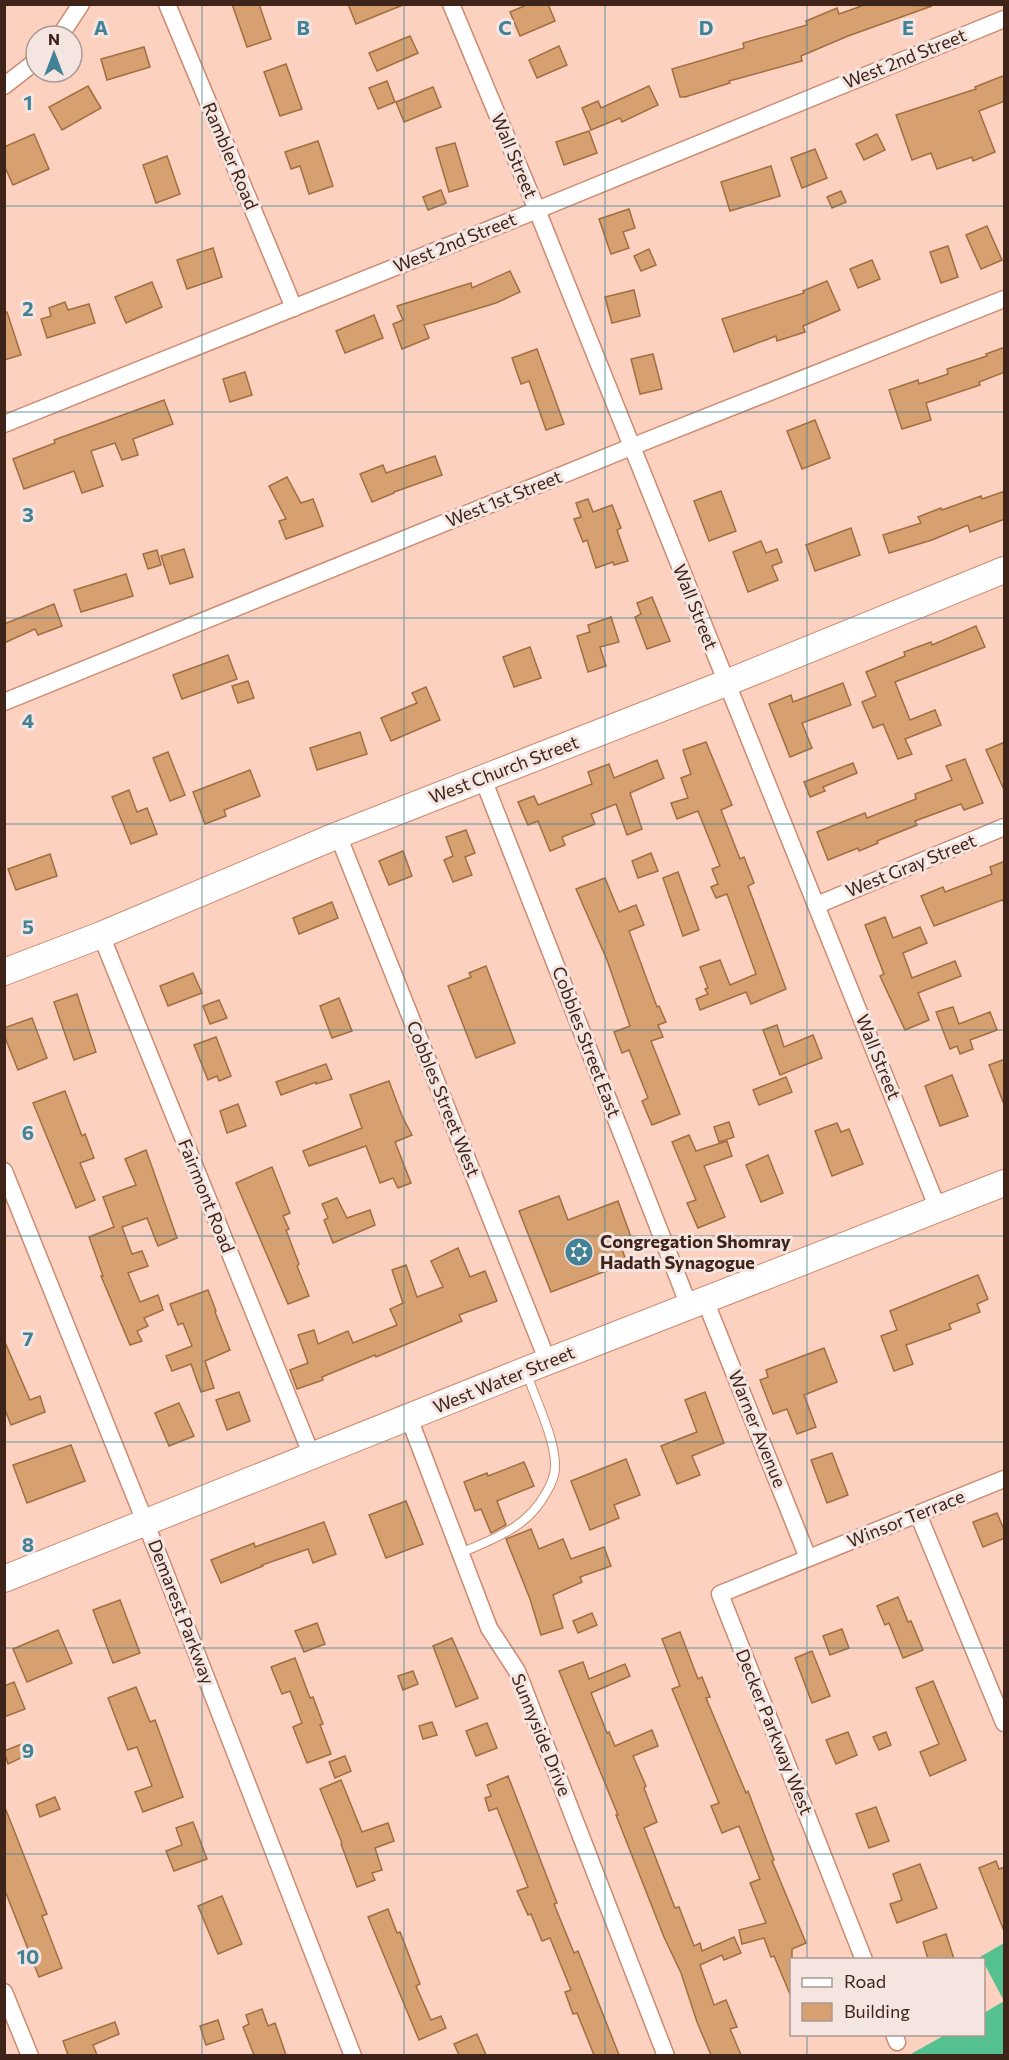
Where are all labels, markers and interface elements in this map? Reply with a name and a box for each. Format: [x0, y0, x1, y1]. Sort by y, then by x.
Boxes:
text: A [94, 15, 108, 39]
text: B [296, 15, 310, 39]
text: C [498, 15, 512, 39]
text: D [699, 15, 713, 39]
text: E [902, 15, 914, 39]
street label: West 2nd Street [840, 23, 969, 93]
north arrow [24, 24, 84, 84]
text: N [48, 29, 60, 48]
text: 1 [23, 90, 33, 114]
street label: Rambler Road [198, 99, 263, 213]
street label: Wall Street [487, 110, 543, 201]
street label: West 2nd Street [390, 207, 519, 277]
text: 2 [22, 296, 34, 320]
street label: West 1st Street [442, 465, 565, 531]
text: 3 [22, 502, 34, 526]
street label: Wall Street [669, 561, 723, 653]
text: 4 [22, 708, 34, 732]
street label: West Church Street [426, 730, 582, 808]
street label: West Gray Street [842, 829, 979, 901]
text: 5 [22, 914, 34, 938]
street label: Cobbles Street East [548, 963, 626, 1120]
street label: Wall Street [852, 1011, 906, 1103]
street label: Cobbles Street West [403, 1017, 485, 1180]
text: 6 [22, 1120, 34, 1144]
street label: Fairmont Road [174, 1135, 240, 1256]
place label: Congregation Shomray Hadath Synagogue [600, 1230, 791, 1273]
synagogue icon: Congregation Shomray Hadath Synagogue [563, 1236, 595, 1268]
text: 7 [23, 1326, 34, 1350]
street label: West Water Street [430, 1341, 578, 1417]
street label: Warner Avenue [724, 1367, 791, 1490]
street label: Winsor Terrace [844, 1485, 967, 1552]
text: 8 [22, 1532, 34, 1556]
street label: Demarest Parkway [144, 1536, 220, 1687]
street label: Decker Parkway West [732, 1645, 818, 1818]
street label: Sunnyside Drive [507, 1670, 576, 1799]
text: 9 [22, 1738, 34, 1762]
text: 10 [17, 1944, 39, 1968]
legend [790, 1958, 985, 2036]
text: Road [844, 1970, 886, 1992]
text: Building [844, 2000, 910, 2022]

